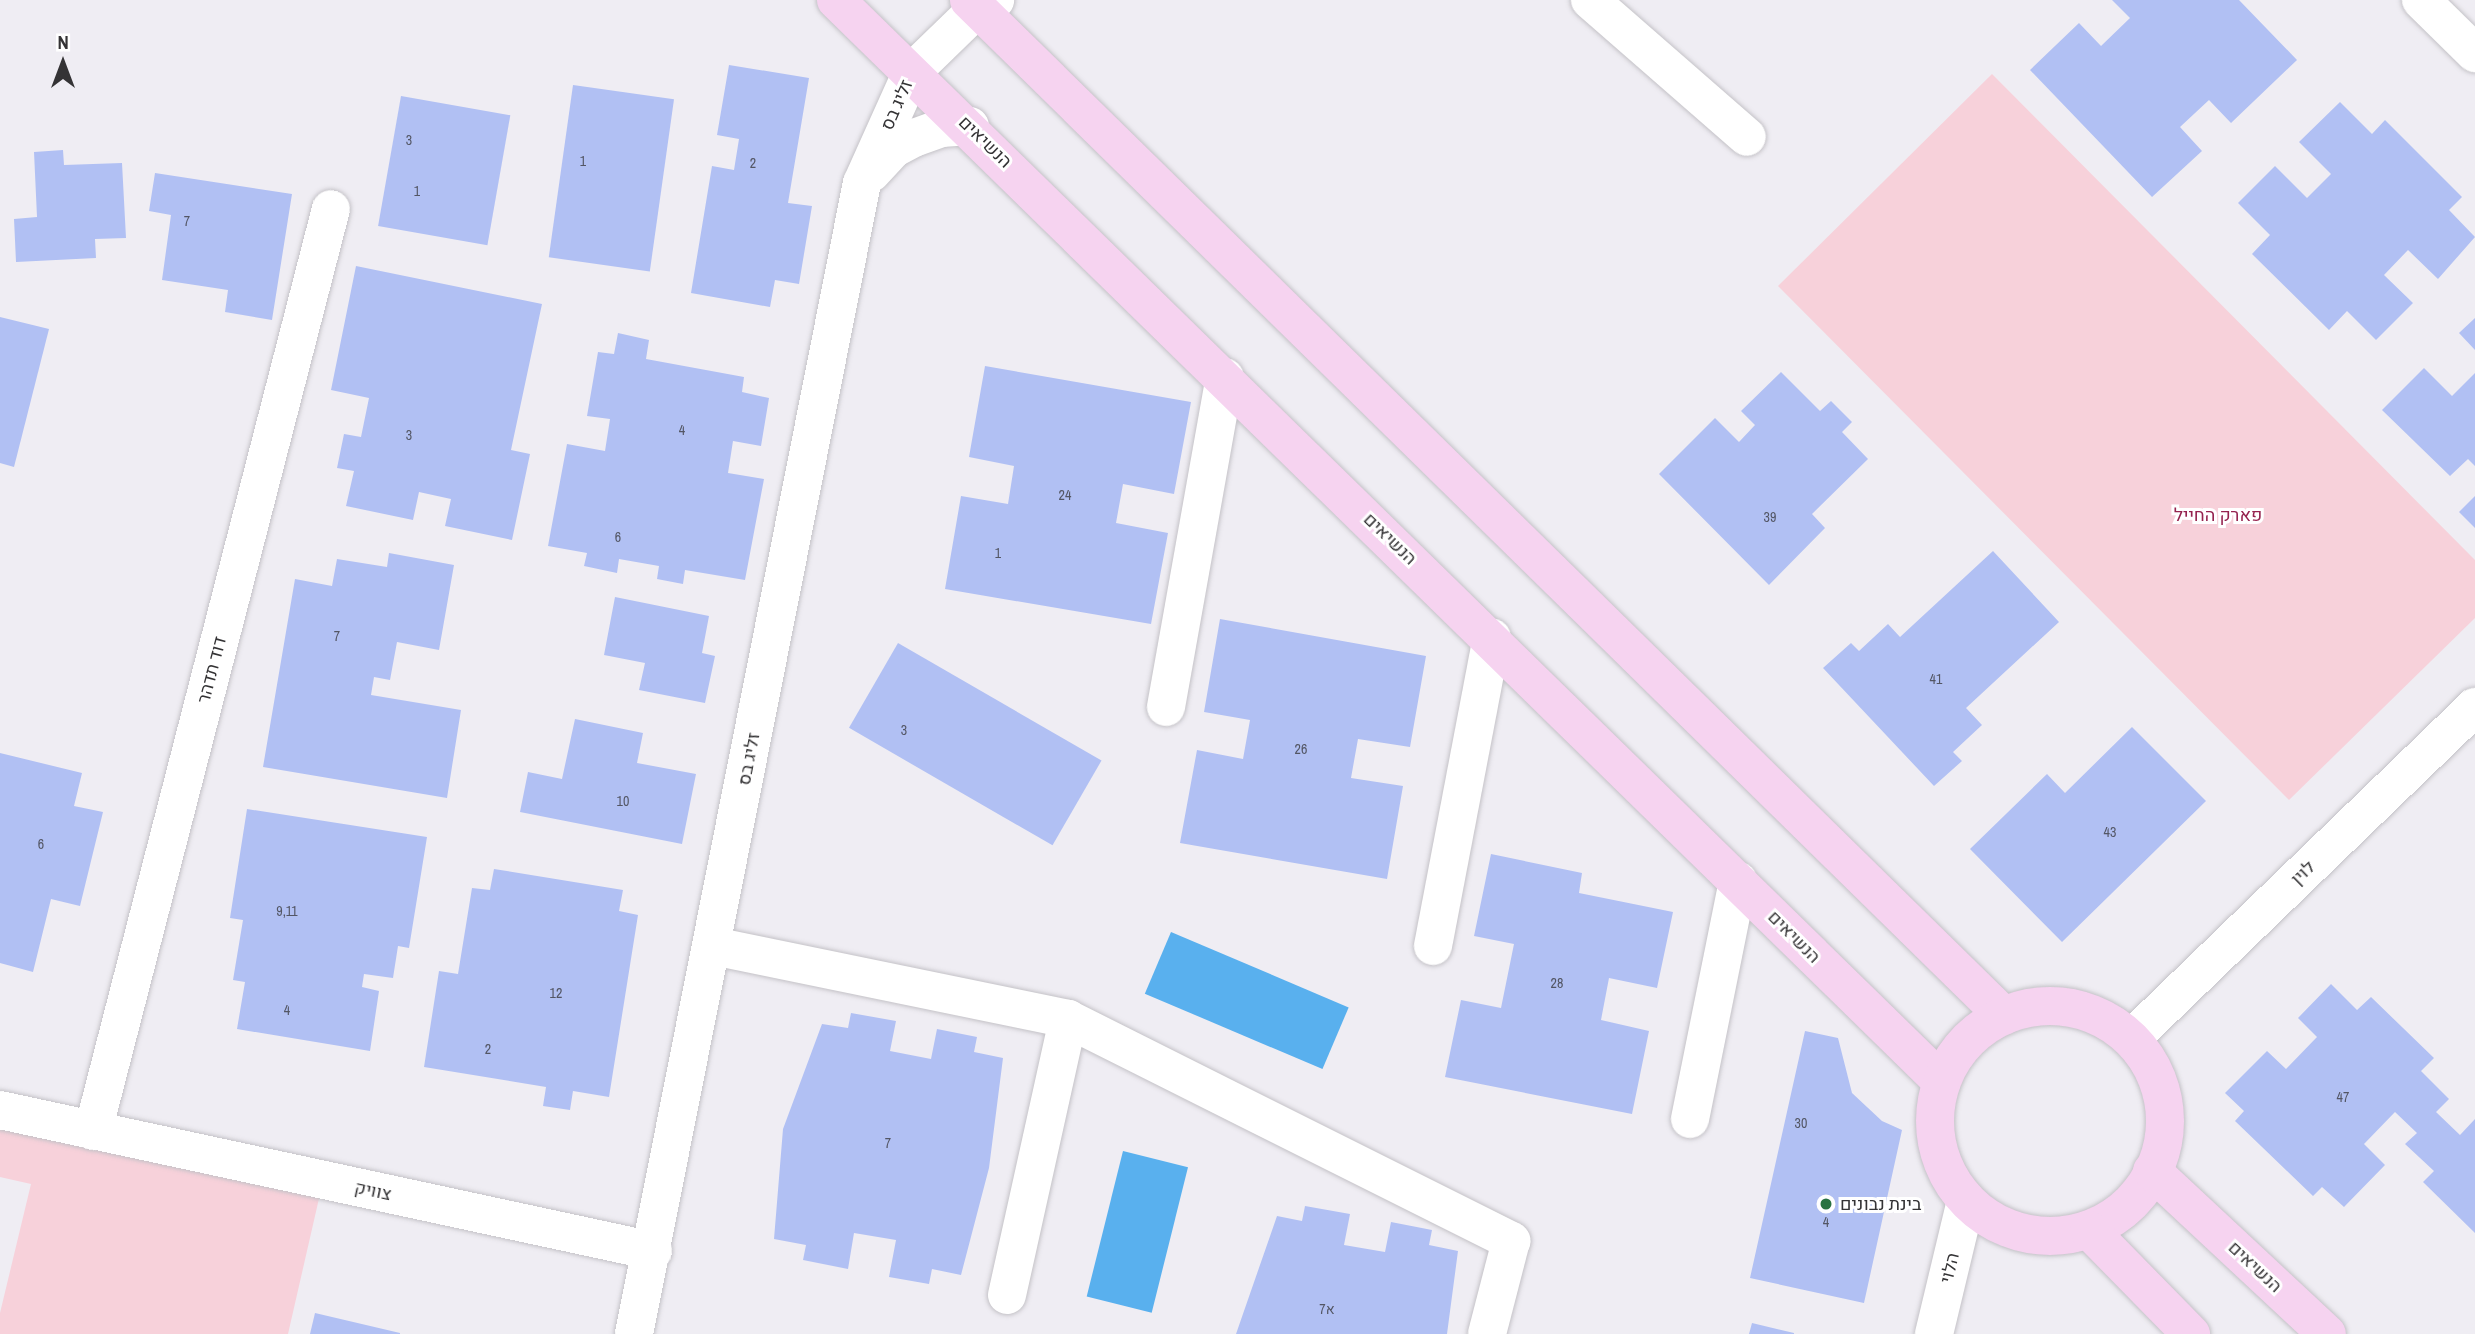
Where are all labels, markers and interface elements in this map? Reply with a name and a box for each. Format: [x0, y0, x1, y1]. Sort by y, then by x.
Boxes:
north arrow [28, 28, 98, 98]
text: N [57, 29, 69, 55]
street label: זליג בס [876, 76, 918, 134]
street label: הנשיאים [954, 112, 1016, 172]
house number: 3 [406, 132, 412, 148]
house number: 1 [580, 153, 586, 169]
house number: 2 [750, 155, 756, 171]
house number: 1 [414, 183, 420, 199]
house number: 7 [184, 213, 190, 229]
house number: 4 [679, 422, 685, 438]
house number: 3 [406, 427, 412, 443]
house number: 24 [1059, 487, 1071, 503]
park label: פארק החייל [2174, 504, 2262, 526]
street label: הנשיאים [1359, 509, 1421, 569]
house number: 39 [1764, 509, 1776, 525]
house number: 6 [615, 529, 621, 545]
house number: 1 [995, 545, 1001, 561]
house number: 7 [334, 628, 340, 644]
street label: דוד תדהר [193, 634, 231, 706]
house number: 41 [1930, 671, 1942, 687]
house number: 3 [901, 722, 907, 738]
street label: זליג בס [733, 731, 765, 787]
house number: 26 [1295, 741, 1307, 757]
house number: 10 [617, 793, 629, 809]
house number: 43 [2104, 824, 2116, 840]
house number: 6 [38, 836, 44, 852]
street label: לוין [2286, 856, 2320, 890]
house number: 9,11 [276, 903, 298, 919]
street label: הנשיאים [1763, 906, 1825, 968]
house number: 28 [1551, 975, 1563, 991]
house number: 12 [550, 985, 562, 1001]
house number: 4 [284, 1002, 290, 1018]
house number: 2 [485, 1041, 491, 1057]
house number: 47 [2337, 1089, 2349, 1105]
house number: 30 [1795, 1115, 1807, 1131]
house number: 7 [885, 1135, 891, 1151]
street label: צוויק [353, 1177, 393, 1205]
place label: בינת נבונים [1840, 1193, 1921, 1215]
marker: בינת נבונים [1818, 1196, 1834, 1212]
house number: 4 [1823, 1214, 1829, 1230]
street label: הנשיאים [2224, 1237, 2286, 1297]
street label: הלוי [1936, 1251, 1964, 1285]
house number: 7א [1319, 1301, 1335, 1317]

